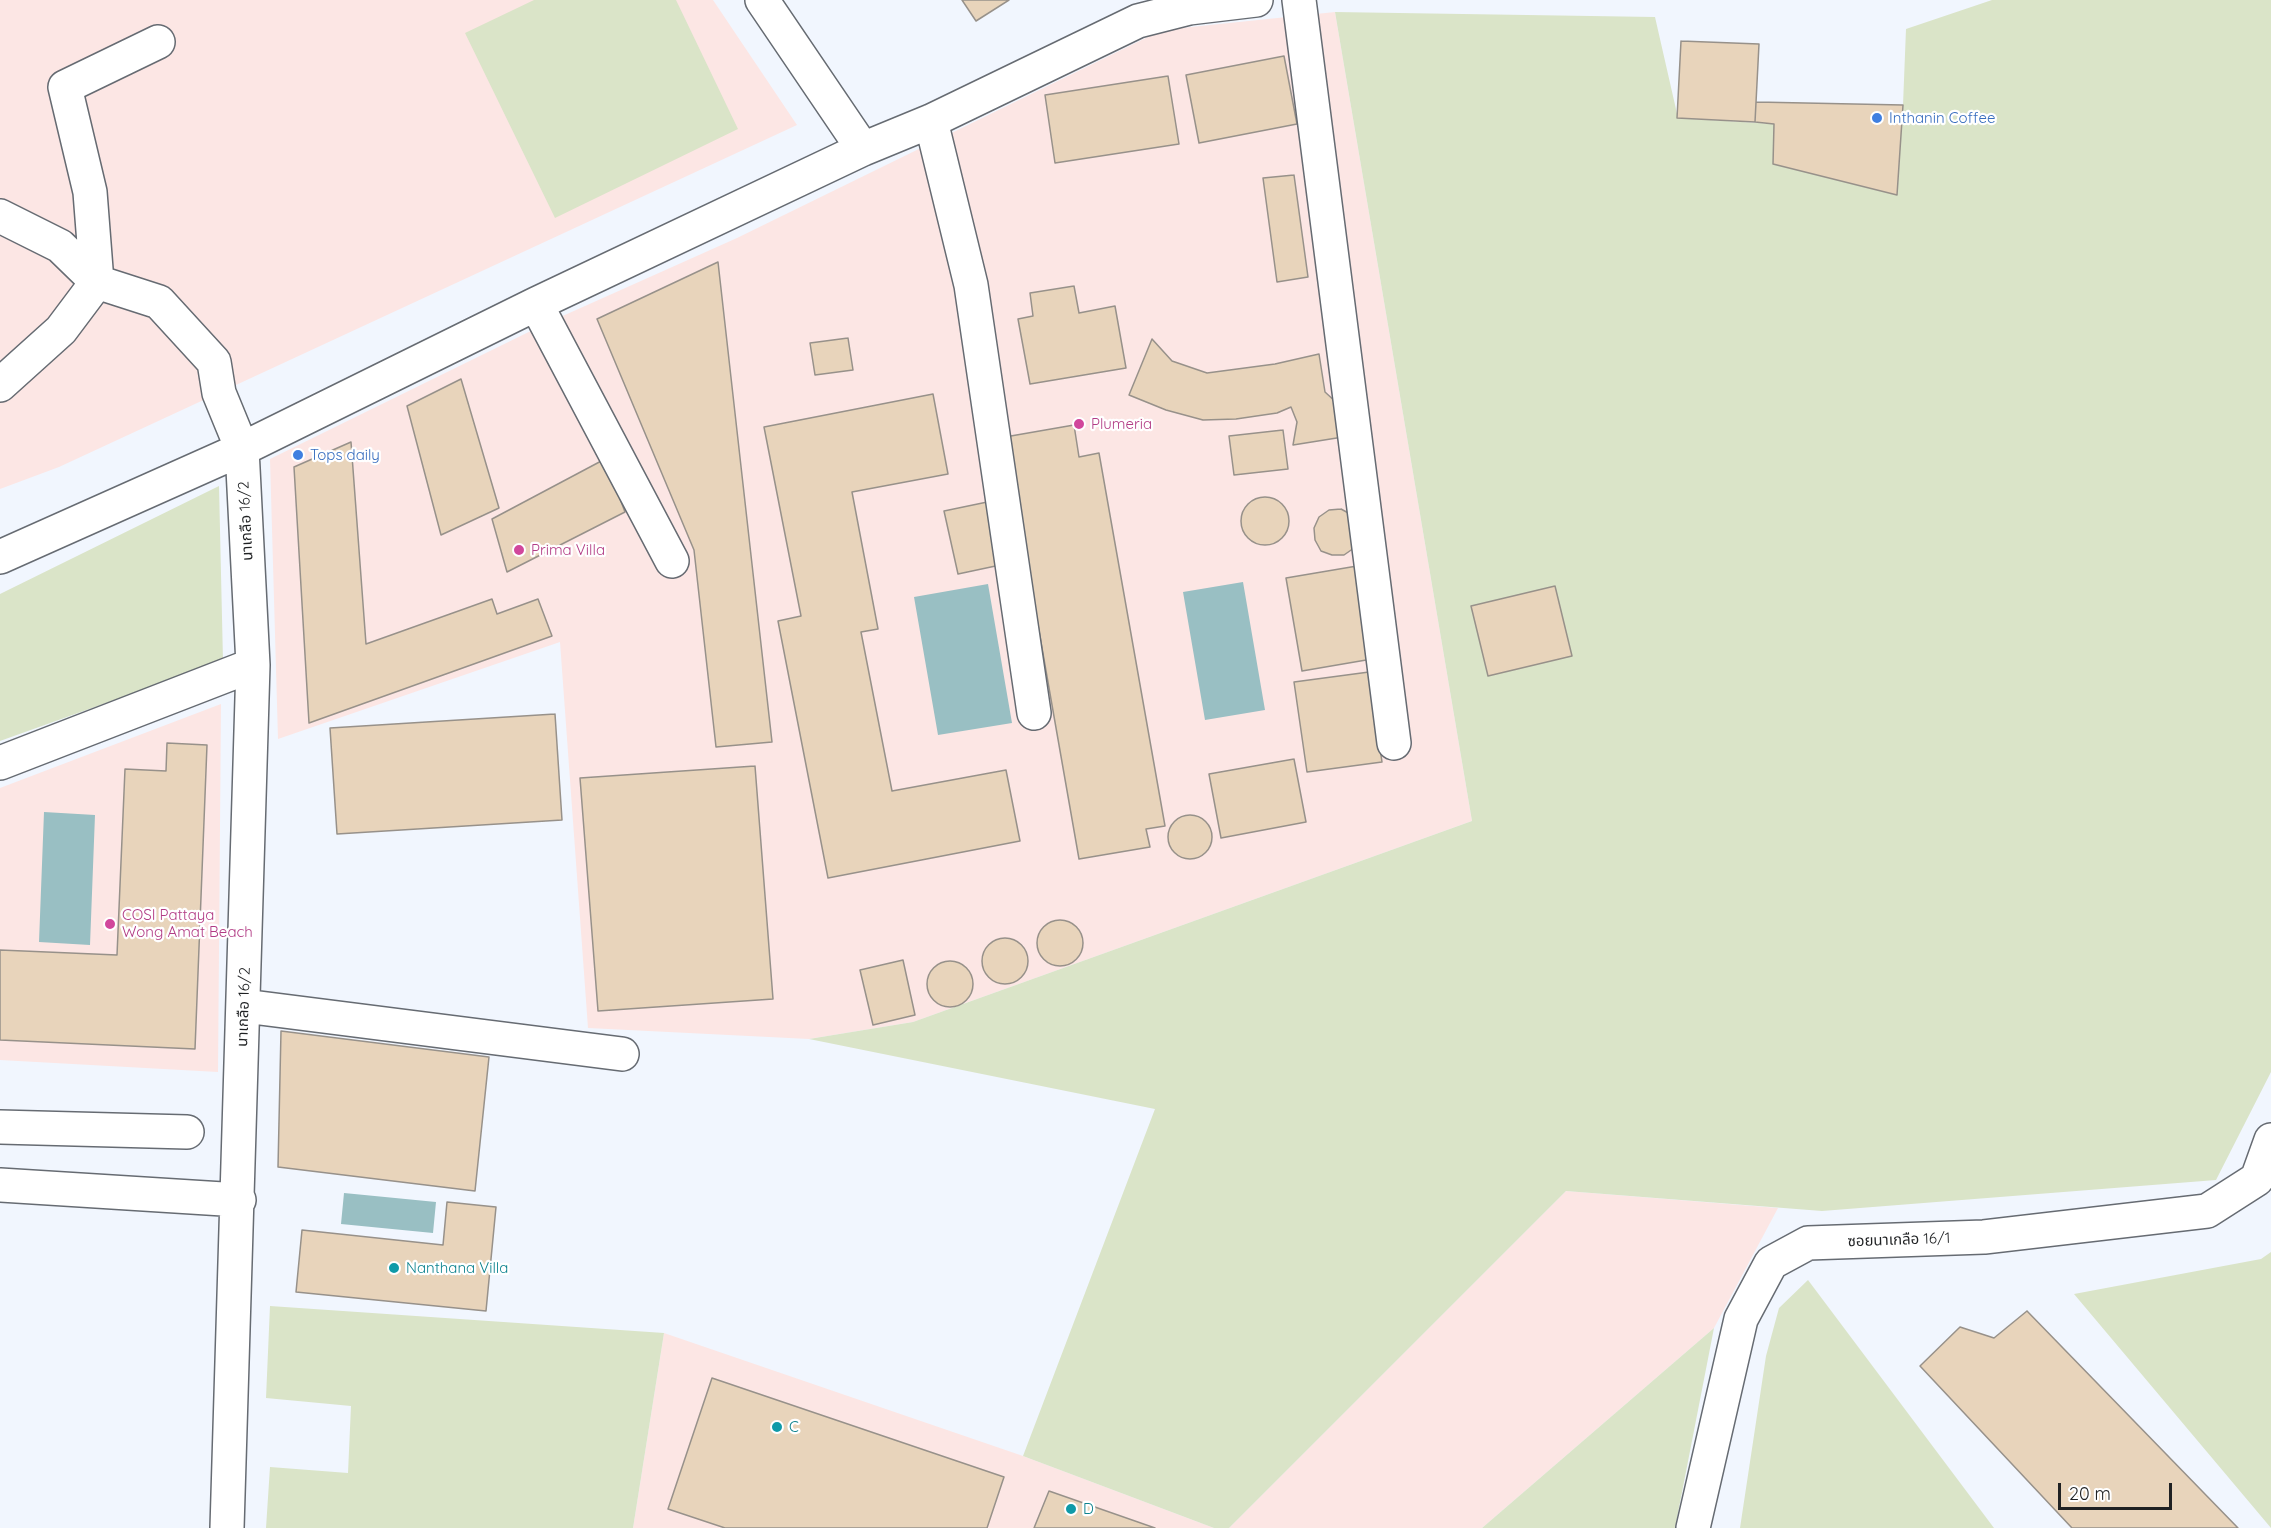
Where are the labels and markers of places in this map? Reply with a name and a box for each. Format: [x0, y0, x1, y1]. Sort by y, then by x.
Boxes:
place label: Inthanin Coffee [1889, 109, 1995, 127]
marker: Inthanin Coffee [1870, 111, 1884, 125]
place label: Plumeria [1091, 415, 1152, 433]
marker: Plumeria [1072, 417, 1086, 431]
place label: Tops daily [310, 446, 380, 464]
marker: Tops daily [291, 448, 305, 462]
place label: Prima Villa [531, 541, 605, 559]
marker: Prima Villa [512, 543, 526, 557]
place label: COSI Pattaya Wong Amat Beach [122, 906, 253, 941]
marker: COSI Pattaya Wong Amat Beach [103, 917, 117, 931]
place label: Nanthana Villa [406, 1259, 508, 1277]
marker: Nanthana Villa [387, 1261, 401, 1275]
place label: C [789, 1418, 799, 1436]
marker: C [770, 1420, 784, 1434]
place label: D [1083, 1500, 1094, 1518]
marker: D [1064, 1502, 1078, 1516]

